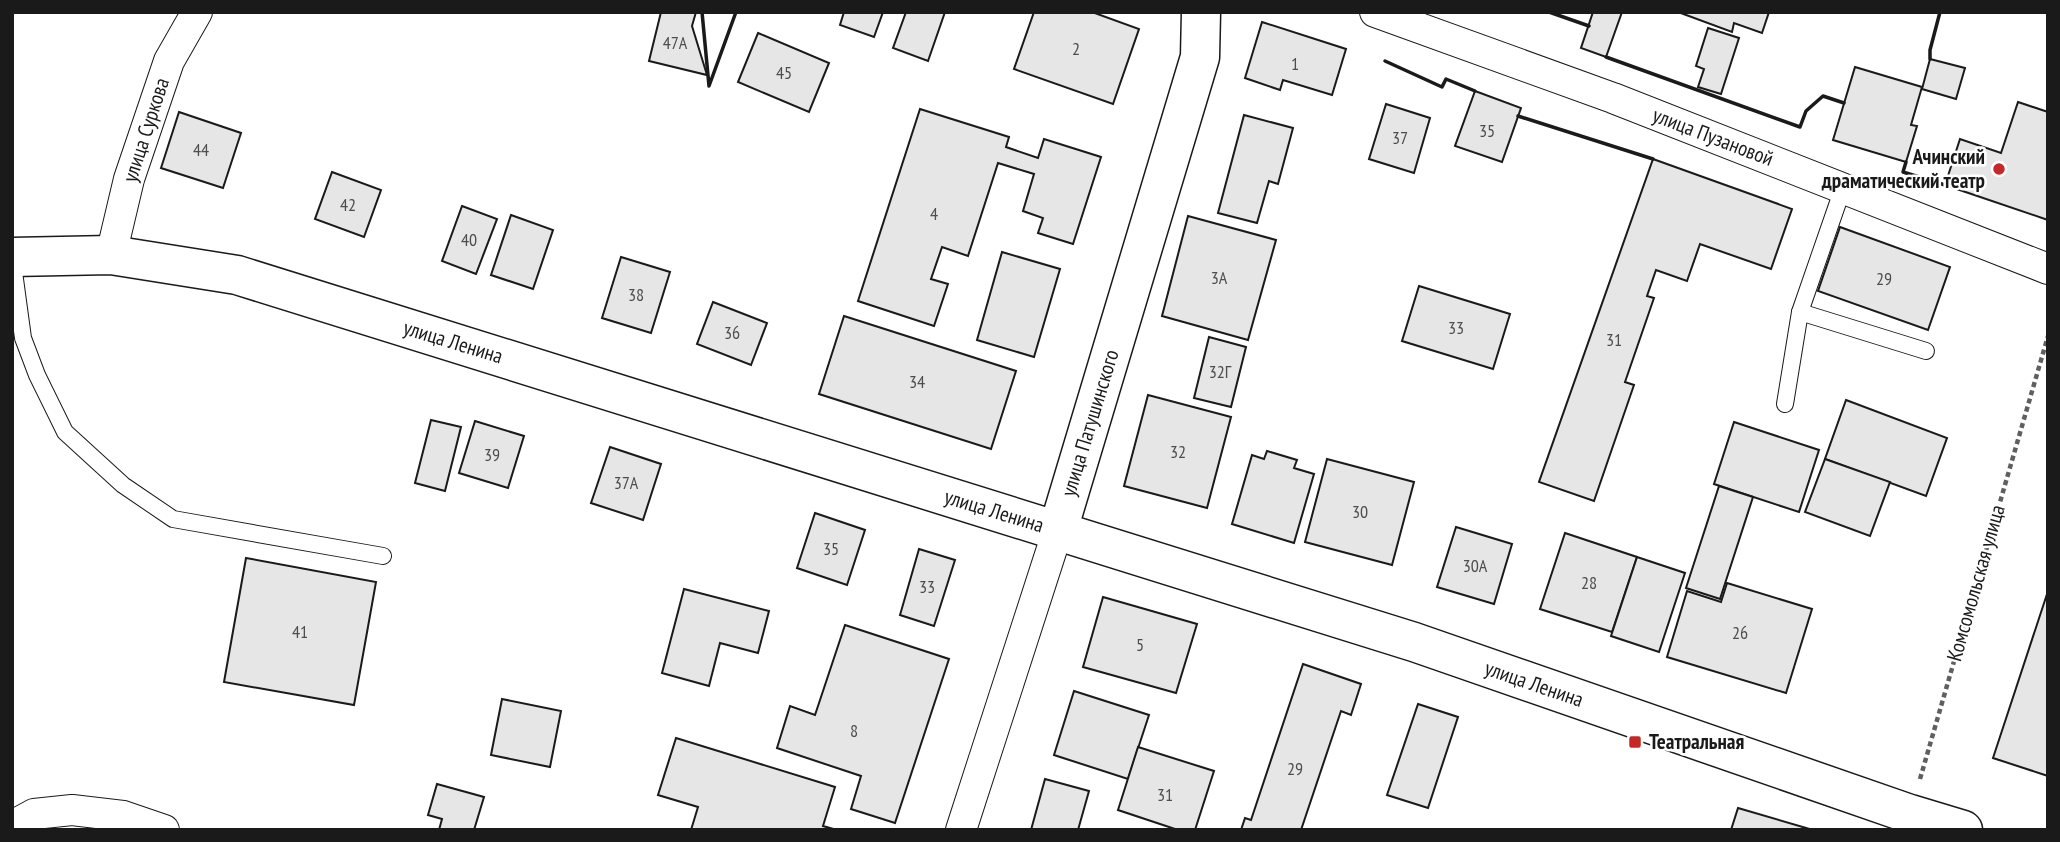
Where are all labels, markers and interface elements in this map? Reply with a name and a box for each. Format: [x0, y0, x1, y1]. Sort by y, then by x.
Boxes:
house number: 47А [663, 31, 688, 54]
house number: 2 [1072, 37, 1080, 60]
house number: 1 [1291, 52, 1299, 75]
house number: 45 [776, 61, 792, 84]
street label: улица Суркова [116, 74, 175, 185]
street label: улица Пузановой [1649, 101, 1777, 172]
house number: 35 [1479, 119, 1495, 142]
house number: 37 [1392, 126, 1408, 149]
house number: 44 [193, 138, 209, 161]
place label: Ачинский драматический театр [1821, 143, 1985, 194]
marker: Ачинский драматический театр [1991, 161, 2007, 177]
house number: 42 [340, 193, 356, 216]
house number: 4 [930, 202, 938, 225]
house number: 40 [461, 228, 477, 251]
house number: 3А [1211, 266, 1228, 289]
house number: 29 [1876, 267, 1892, 290]
house number: 38 [628, 283, 644, 306]
street label: улица Ленина [400, 314, 506, 369]
house number: 33 [1448, 316, 1464, 339]
house number: 36 [724, 321, 740, 344]
house number: 31 [1606, 328, 1622, 351]
street label: улица Патушинского [1054, 346, 1125, 499]
house number: 32Г [1209, 360, 1232, 383]
house number: 34 [909, 370, 925, 393]
house number: 32 [1170, 440, 1186, 463]
house number: 39 [484, 443, 500, 466]
house number: 37А [614, 471, 639, 494]
street label: улица Ленина [941, 483, 1047, 538]
house number: 30 [1352, 500, 1368, 523]
street label: Комсомольская улица [1940, 502, 2011, 664]
house number: 35 [823, 537, 839, 560]
house number: 30А [1463, 554, 1488, 577]
house number: 28 [1581, 571, 1597, 594]
house number: 33 [919, 575, 935, 598]
house number: 41 [292, 620, 308, 643]
house number: 26 [1732, 621, 1748, 644]
house number: 5 [1136, 633, 1144, 656]
street label: улица Ленина [1481, 654, 1587, 713]
house number: 8 [850, 719, 858, 742]
place label: Театральная [1649, 728, 1744, 755]
marker: Театральная [1627, 734, 1643, 750]
house number: 29 [1287, 757, 1303, 780]
house number: 31 [1157, 783, 1173, 806]

